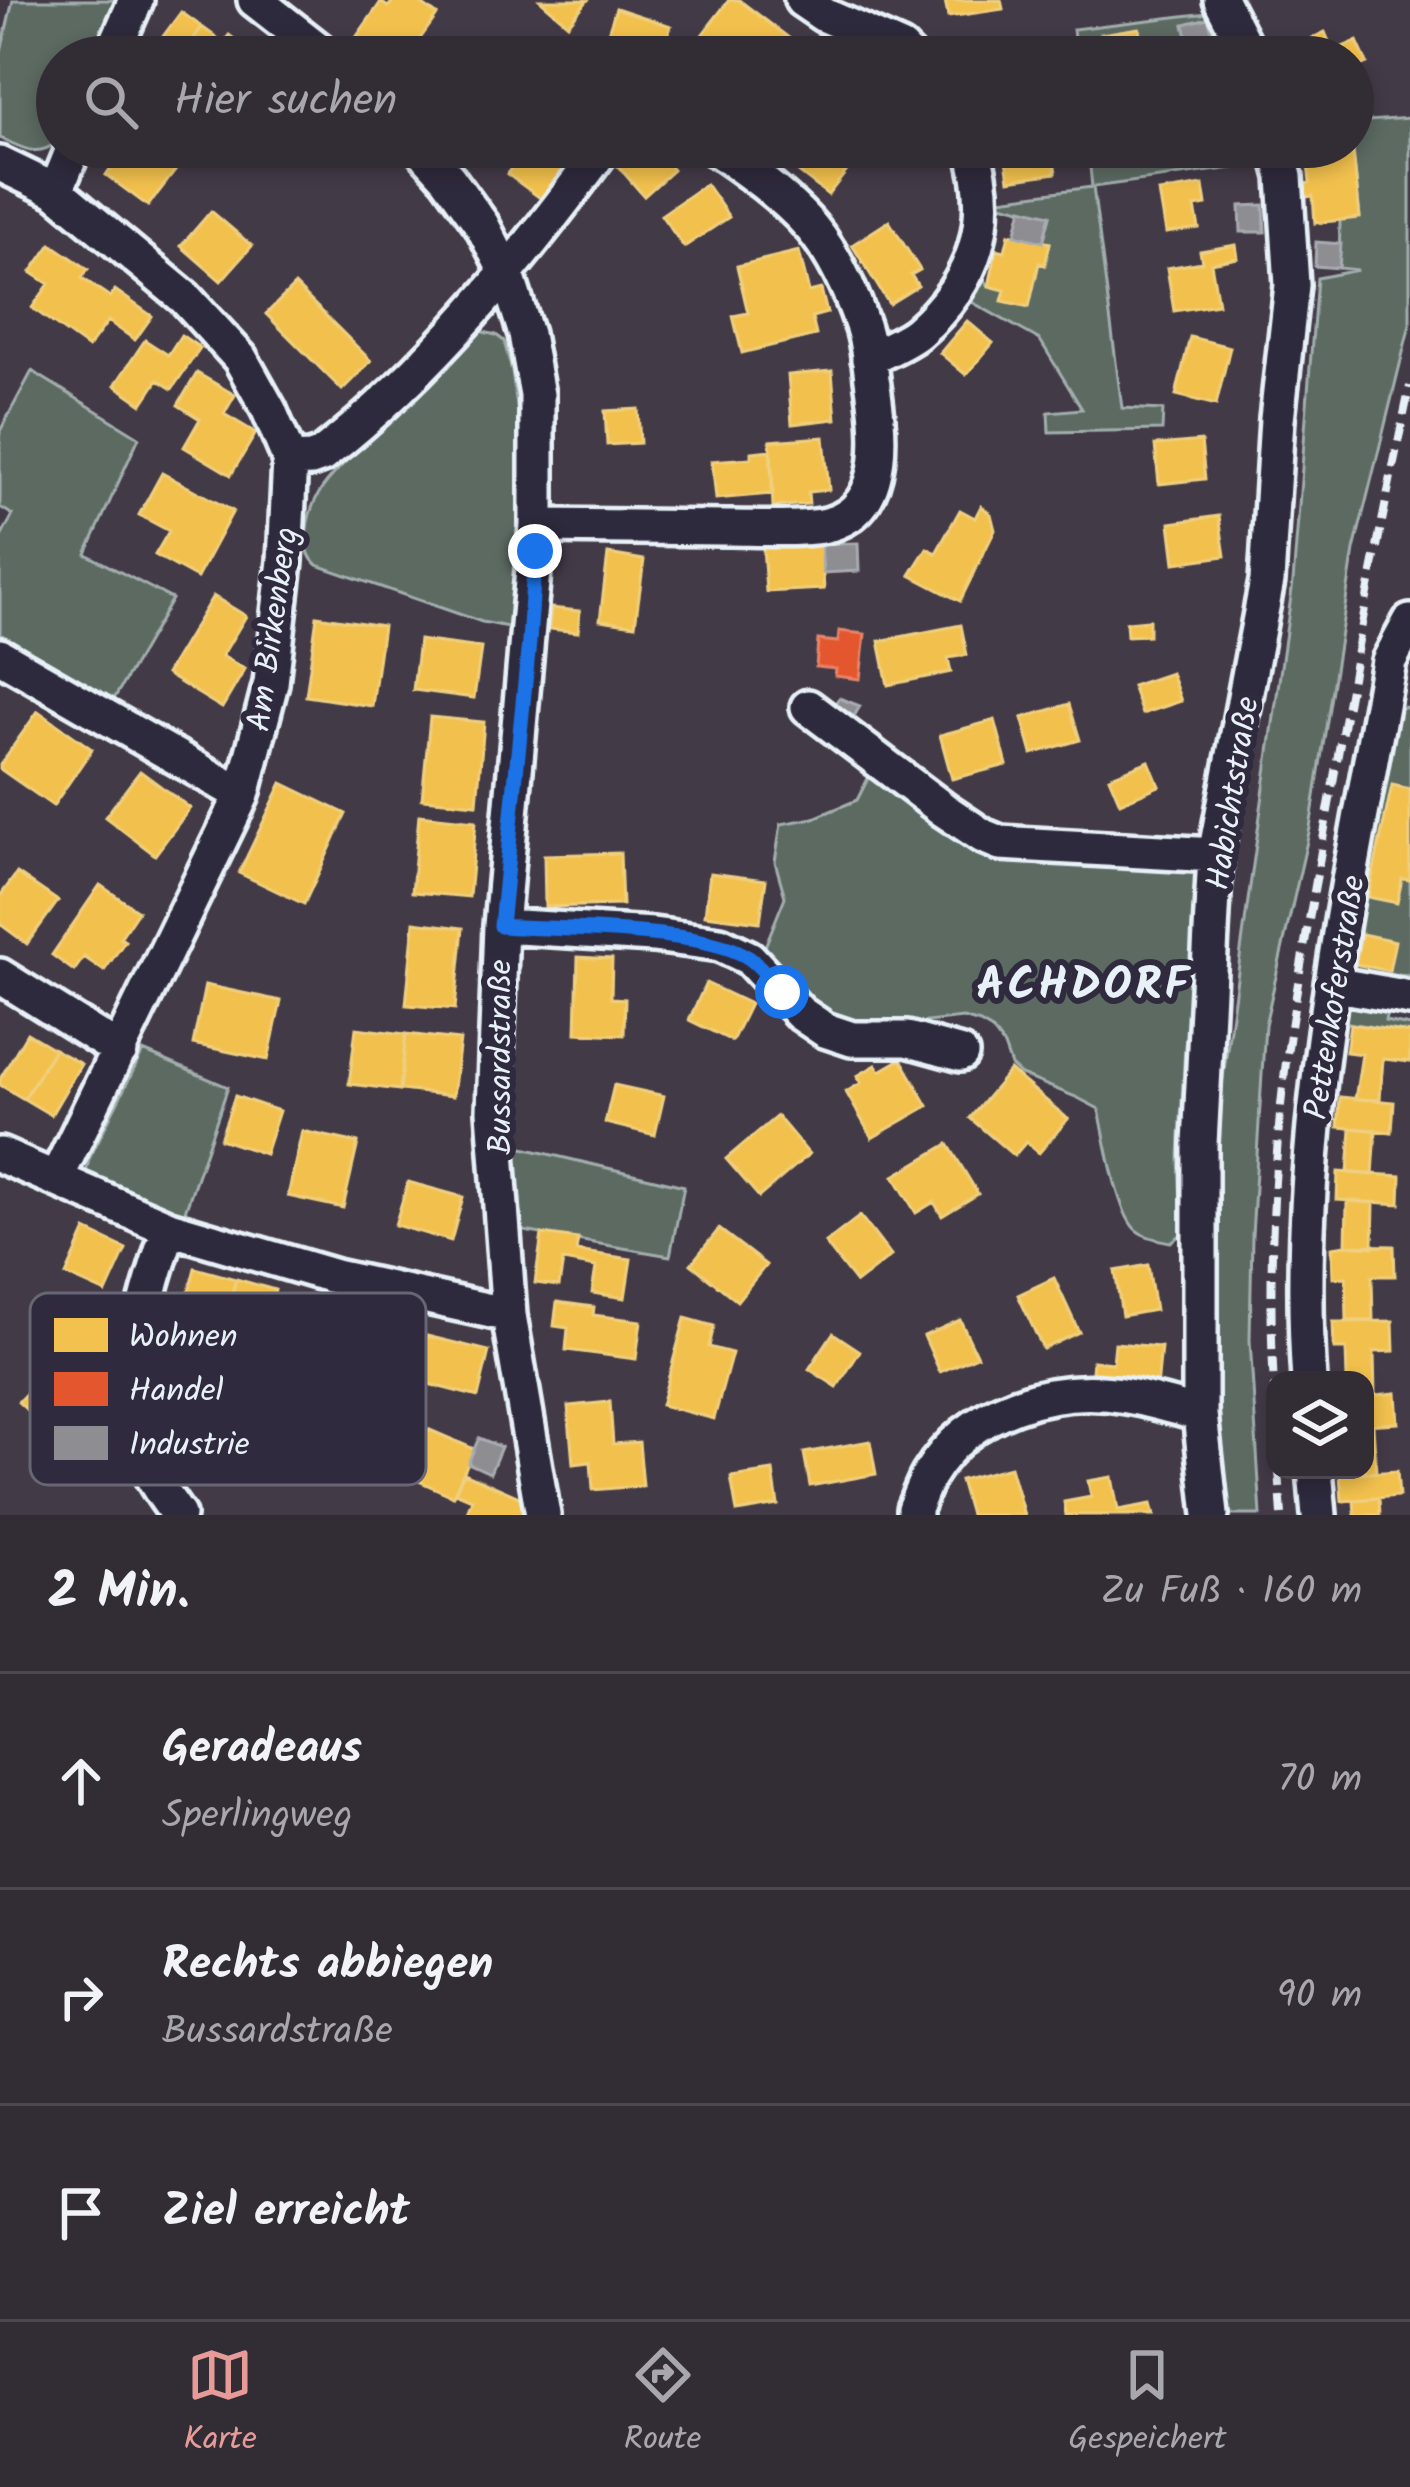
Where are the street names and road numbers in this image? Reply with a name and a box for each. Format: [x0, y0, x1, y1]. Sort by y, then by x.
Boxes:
street label: Am Birkenberg [234, 524, 315, 735]
street label: Habichtstraße [1193, 693, 1276, 894]
street label: Pettenkoferstraße [1291, 871, 1382, 1124]
street label: Bussardstraße [476, 959, 529, 1155]

